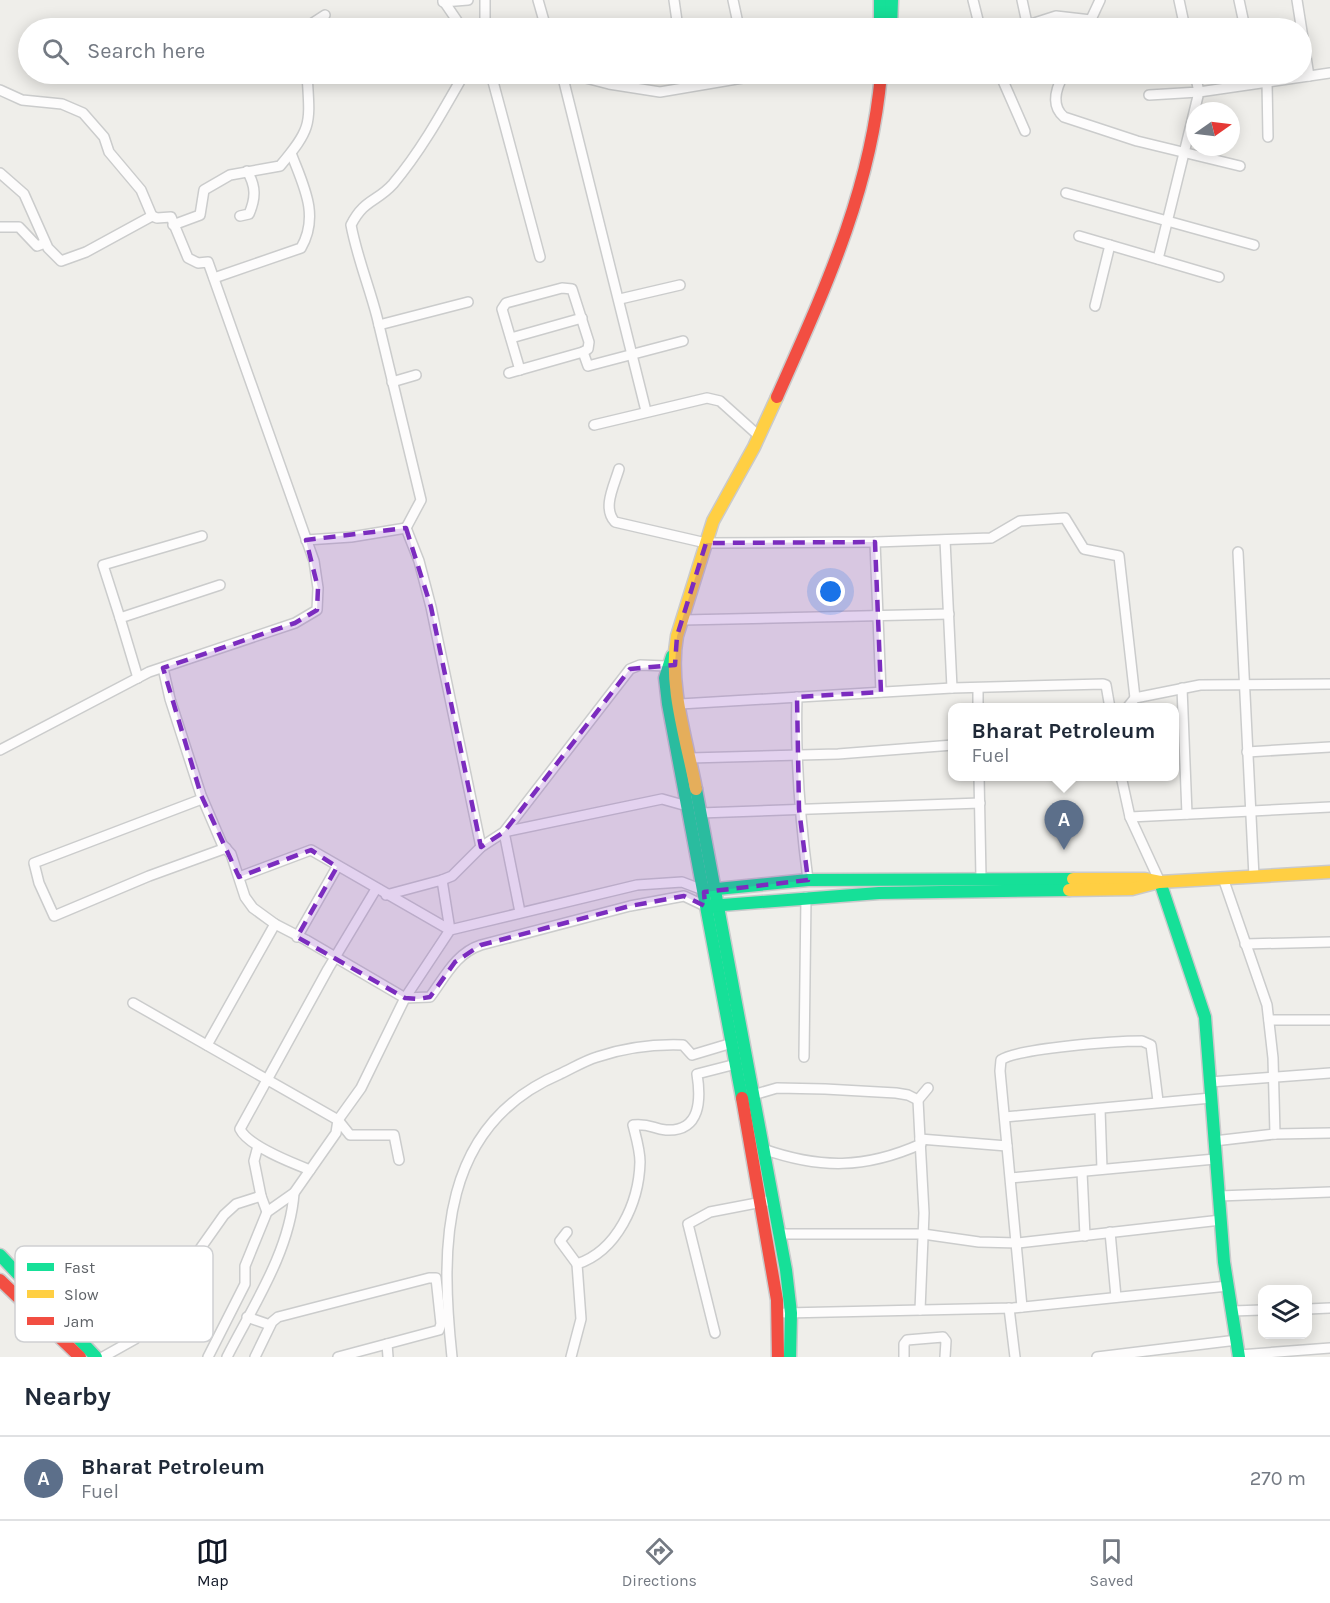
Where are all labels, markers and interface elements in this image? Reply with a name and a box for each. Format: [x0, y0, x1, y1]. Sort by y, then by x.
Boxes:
search box [18, 18, 1312, 84]
icon: search [39, 35, 72, 68]
text: Search here [87, 38, 205, 64]
north arrow [1186, 102, 1240, 156]
your location [816, 577, 845, 606]
popup [948, 703, 1179, 781]
text: Bharat Petroleum [972, 718, 1155, 744]
text: Fuel [972, 744, 1010, 767]
pin: A [1044, 800, 1084, 850]
legend [15, 1246, 213, 1342]
text: Fast [64, 1258, 95, 1277]
text: Slow [64, 1285, 99, 1304]
map controls [1258, 1285, 1312, 1339]
button: layers [1258, 1285, 1312, 1339]
text: Jam [64, 1312, 94, 1331]
text: Nearby [24, 1381, 111, 1412]
text: Bharat Petroleum [81, 1454, 265, 1480]
text: A [37, 1467, 50, 1490]
text: 270 m [1250, 1467, 1306, 1490]
text: Fuel [81, 1480, 119, 1503]
tab: Map [196, 1535, 229, 1590]
tab: Directions [622, 1535, 697, 1590]
tab: Saved [1090, 1535, 1134, 1590]

